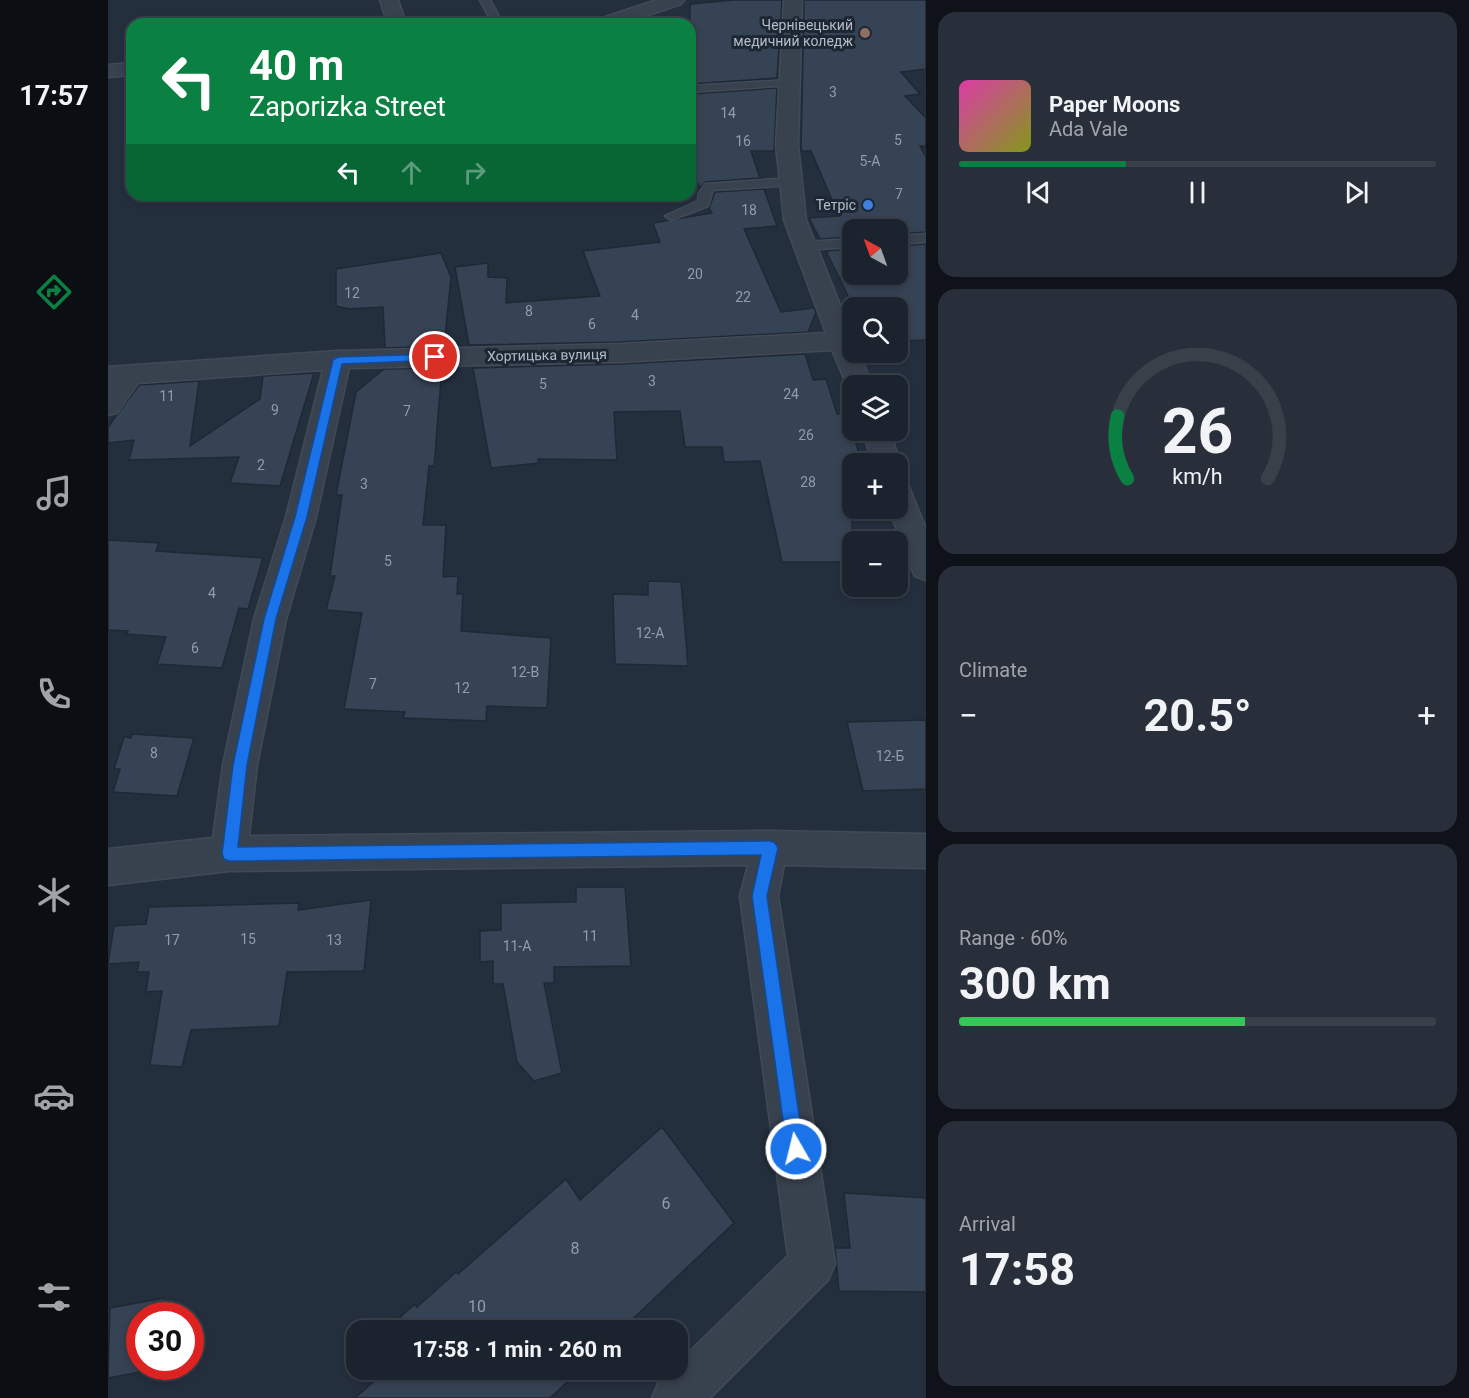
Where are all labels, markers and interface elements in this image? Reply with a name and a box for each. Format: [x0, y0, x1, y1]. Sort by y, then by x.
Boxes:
place label: Чернівецький медичний коледж [733, 17, 853, 49]
marker: Чернівецький медичний коледж [858, 26, 872, 40]
text: 40 m [249, 41, 344, 90]
icon: left [150, 42, 228, 120]
text: 17:57 [19, 80, 89, 112]
house number: 3 [829, 84, 837, 100]
text: Zaporizka Street [249, 91, 446, 123]
text: Paper Moons [1049, 92, 1180, 117]
house number: 14 [720, 105, 736, 121]
text: Ada Vale [1049, 117, 1128, 141]
house number: 5 [894, 132, 902, 148]
house number: 16 [735, 133, 751, 149]
house number: 5-А [860, 153, 880, 169]
icon: left [332, 156, 365, 189]
icon: ahead [395, 156, 428, 189]
icon: right [458, 156, 491, 189]
icon: previous [1022, 176, 1055, 209]
icon: pause [1181, 176, 1214, 209]
icon: next [1340, 176, 1373, 209]
house number: 7 [895, 186, 903, 202]
place label: Тетріс [816, 197, 856, 213]
marker: Тетріс [861, 198, 875, 212]
house number: 18 [741, 202, 757, 218]
north arrow [842, 219, 908, 285]
map controls [842, 219, 908, 597]
house number: 20 [687, 266, 703, 282]
icon: directions [33, 271, 75, 313]
house number: 12 [344, 285, 360, 301]
house number: 22 [735, 289, 751, 305]
button: search [842, 297, 908, 363]
house number: 8 [525, 303, 533, 319]
house number: 4 [631, 307, 639, 323]
house number: 6 [588, 316, 596, 332]
pin [409, 331, 460, 382]
icon: arrive [418, 340, 451, 373]
street label: Хортицька вулиця [487, 346, 607, 364]
house number: 3 [648, 373, 656, 389]
button: layers [842, 375, 908, 441]
house number: 5 [539, 376, 547, 392]
house number: 24 [783, 386, 799, 402]
house number: 11 [159, 388, 175, 404]
text: 26 [1162, 395, 1233, 468]
house number: 9 [271, 402, 279, 418]
house number: 7 [403, 403, 411, 419]
house number: 26 [798, 427, 814, 443]
button: + [842, 453, 908, 519]
house number: 2 [257, 457, 265, 473]
text: km/h [1172, 464, 1223, 489]
icon: music [33, 472, 75, 514]
house number: 28 [800, 474, 816, 490]
house number: 3 [360, 476, 368, 492]
button: − [842, 531, 908, 597]
house number: 5 [384, 553, 392, 569]
house number: 4 [208, 585, 216, 601]
house number: 12-А [636, 625, 664, 641]
house number: 6 [191, 640, 199, 656]
text: Climate [959, 658, 1027, 682]
house number: 12-В [511, 664, 539, 680]
icon: phone [33, 673, 75, 715]
house number: 7 [369, 676, 377, 692]
house number: 12 [454, 680, 470, 696]
text: 20.5° [1144, 689, 1252, 742]
text: − [959, 696, 978, 735]
text: + [1417, 696, 1436, 735]
house number: 8 [150, 745, 158, 761]
house number: 12-Б [876, 748, 904, 764]
icon: climate [33, 874, 75, 916]
text: Range · 60% [959, 926, 1067, 950]
house number: 11 [582, 928, 598, 944]
house number: 15 [240, 931, 256, 947]
house number: 17 [164, 932, 180, 948]
house number: 13 [326, 932, 342, 948]
house number: 11-А [503, 938, 531, 954]
text: 300 km [959, 957, 1111, 1010]
icon: car [33, 1075, 75, 1117]
position arrow [764, 1117, 828, 1181]
house number: 6 [662, 1194, 671, 1213]
text: Arrival [959, 1212, 1016, 1236]
house number: 8 [571, 1239, 580, 1258]
text: 17:58 [959, 1243, 1075, 1296]
icon: filters [33, 1276, 75, 1318]
house number: 10 [468, 1297, 486, 1316]
speed limit sign: 30 [126, 1302, 204, 1380]
text: 17:58 · 1 min · 260 m [412, 1337, 622, 1362]

